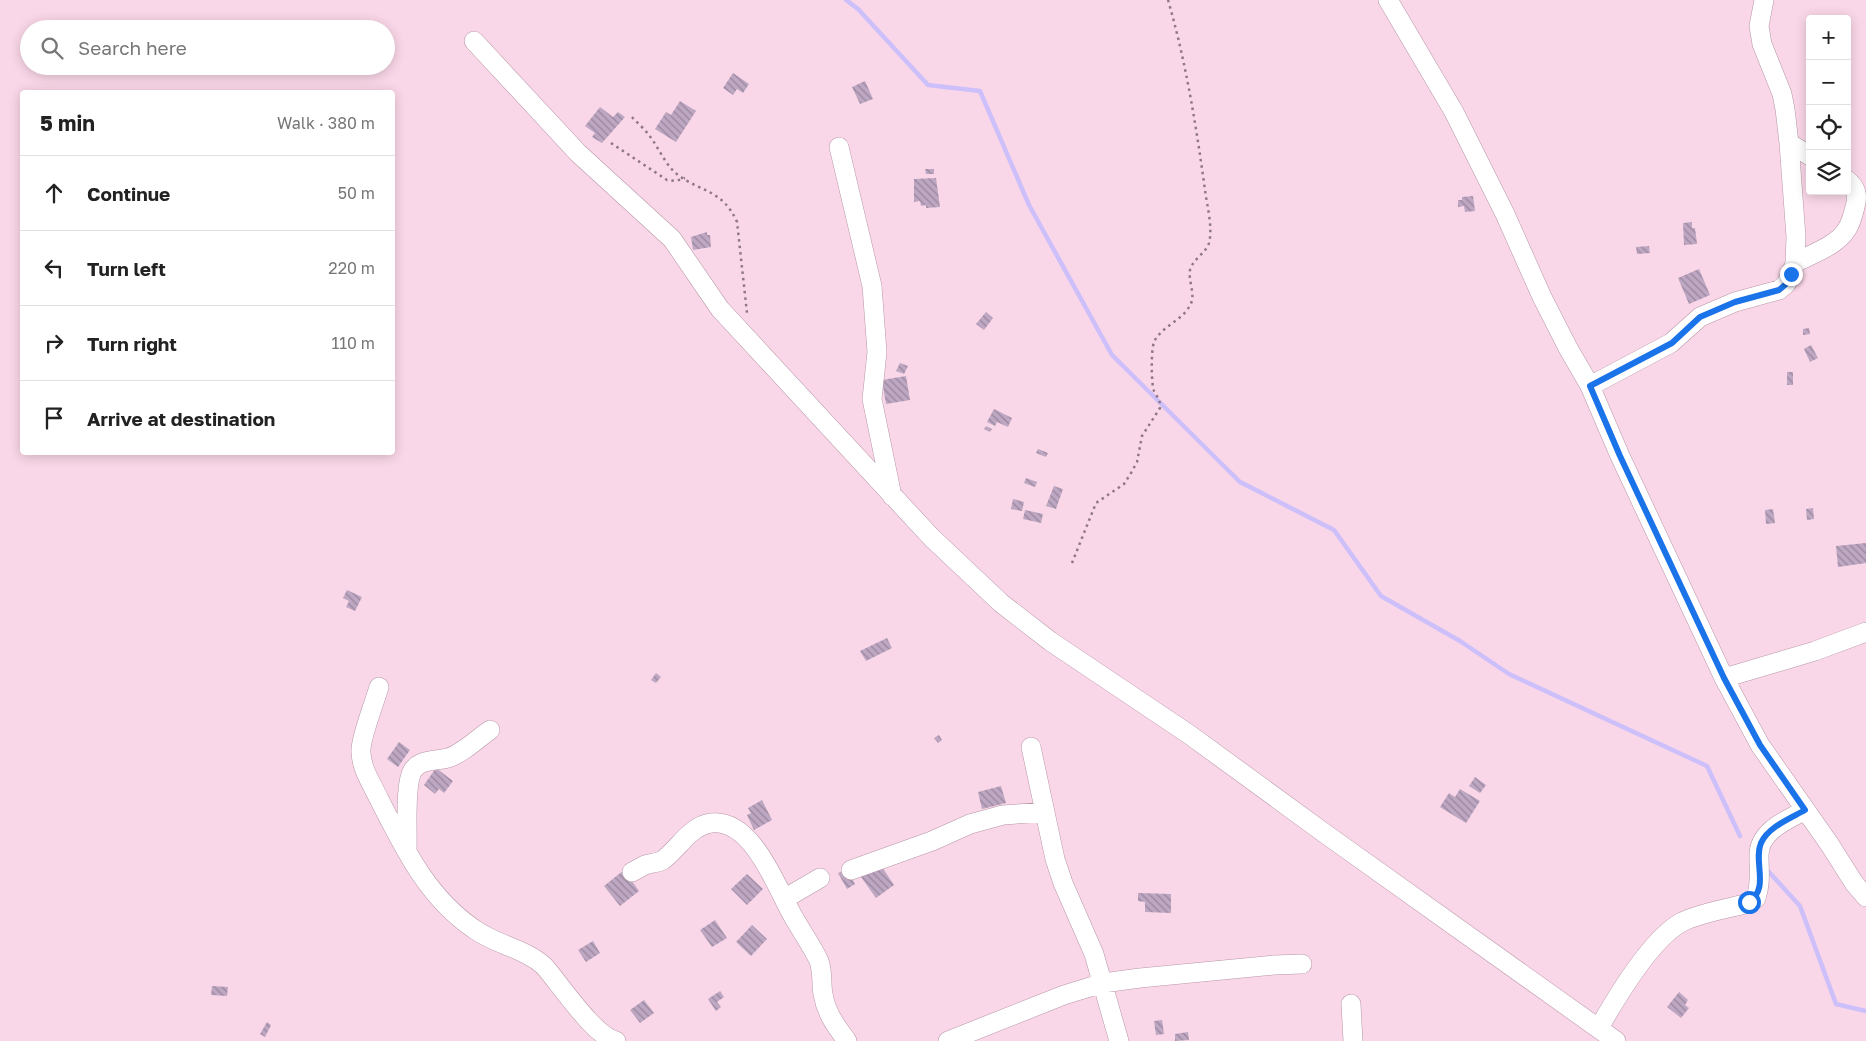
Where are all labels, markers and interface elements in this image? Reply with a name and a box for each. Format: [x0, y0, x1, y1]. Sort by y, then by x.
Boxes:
map controls [1806, 15, 1851, 195]
button: + [1806, 15, 1851, 60]
search box [20, 20, 395, 75]
icon: search [38, 34, 66, 62]
text: Search here [78, 36, 187, 59]
button: − [1806, 60, 1851, 105]
button: locate [1806, 105, 1851, 150]
text: 5 min [40, 110, 95, 136]
text: Walk · 380 m [277, 113, 375, 133]
button: layers [1806, 150, 1851, 195]
icon: ahead [40, 179, 68, 207]
text: Continue [87, 182, 170, 205]
text: 50 m [338, 183, 375, 203]
icon: left [40, 254, 68, 282]
text: Turn left [87, 257, 166, 280]
text: 220 m [328, 258, 375, 278]
route end [1780, 263, 1803, 286]
icon: right [40, 329, 68, 357]
text: Turn right [87, 332, 177, 355]
text: 110 m [331, 333, 375, 353]
icon: arrive [40, 404, 68, 432]
text: Arrive at destination [87, 407, 275, 430]
route start [1738, 891, 1761, 914]

